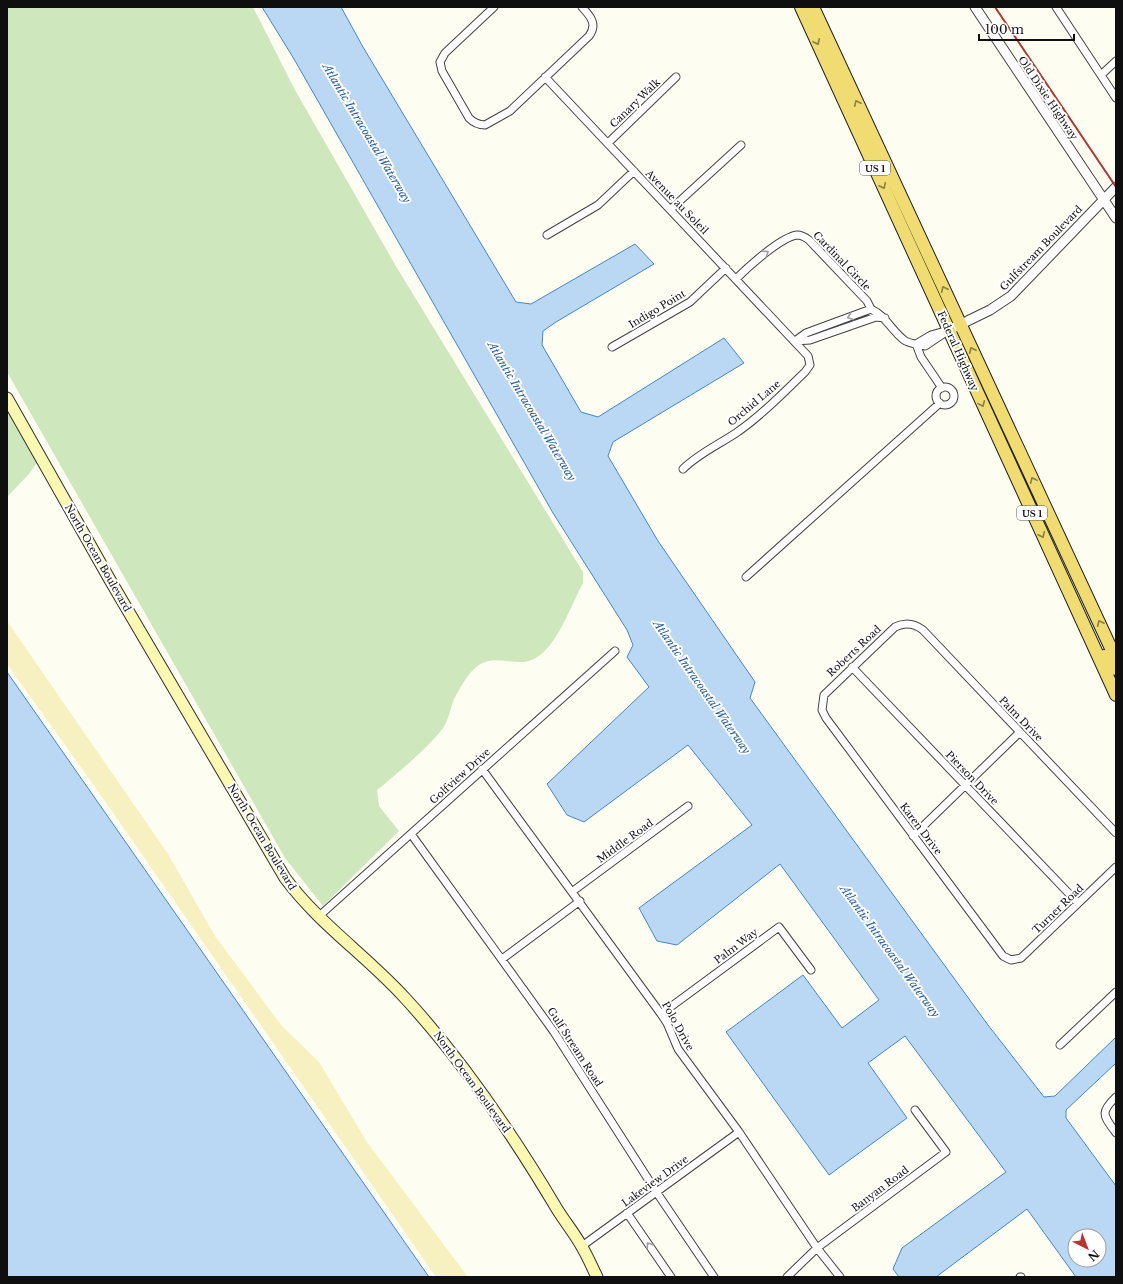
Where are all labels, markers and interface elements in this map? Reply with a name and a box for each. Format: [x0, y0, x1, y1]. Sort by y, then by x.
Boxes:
scale bar [979, 16, 1074, 42]
text: 100 m [985, 22, 1024, 37]
one-way arrow [812, 38, 820, 46]
street label: Old Dixie Highway [1015, 54, 1081, 143]
water label: Atlantic Intracoastal Waterway [319, 59, 414, 205]
street label: Canary Walk [607, 75, 664, 130]
one-way arrow [854, 99, 862, 107]
road number: US 1 [860, 161, 890, 175]
street label: Avenue au Soleil [642, 166, 711, 237]
one-way arrow [878, 182, 886, 189]
street label: Gulfstream Boulevard [997, 203, 1085, 293]
street label: Cardinal Circle [810, 229, 874, 294]
one-way arrow [762, 251, 769, 258]
one-way arrow [941, 286, 949, 294]
street label: Indigo Point [626, 287, 688, 331]
street label: Federal Highway [934, 309, 982, 394]
one-way arrow [847, 312, 854, 320]
water label: Atlantic Intracoastal Waterway [484, 337, 579, 483]
one-way arrow [969, 346, 977, 354]
street label: Orchid Lane [725, 377, 783, 429]
one-way arrow [977, 399, 985, 407]
one-way arrow [1030, 476, 1038, 484]
street label: North Ocean Boulevard [62, 502, 134, 614]
road number: US 1 [1017, 506, 1047, 520]
one-way arrow [1037, 530, 1045, 538]
water label: Atlantic Intracoastal Waterway [649, 616, 754, 757]
one-way arrow [1097, 620, 1105, 627]
street label: Roberts Road [824, 622, 884, 679]
street label: Palm Drive [996, 694, 1046, 744]
street label: Golfview Drive [427, 745, 493, 807]
street label: Pierson Drive [943, 748, 1001, 808]
street label: North Ocean Boulevard [225, 781, 299, 893]
street label: Karen Drive [897, 800, 945, 858]
street label: Middle Road [594, 816, 656, 866]
water label: Atlantic Intracoastal Waterway [836, 881, 943, 1020]
street label: Turner Road [1030, 881, 1086, 936]
street label: Palm Way [712, 925, 761, 967]
street label: Polo Drive [659, 999, 697, 1053]
street label: Gulf Stream Road [545, 1005, 606, 1089]
street label: North Ocean Boulevard [431, 1029, 513, 1135]
street label: Lakeview Drive [619, 1152, 691, 1209]
street label: Banyan Road [849, 1163, 911, 1215]
north arrow [1067, 1228, 1107, 1268]
one-way arrow [646, 1242, 654, 1249]
text: N [1085, 1247, 1102, 1265]

